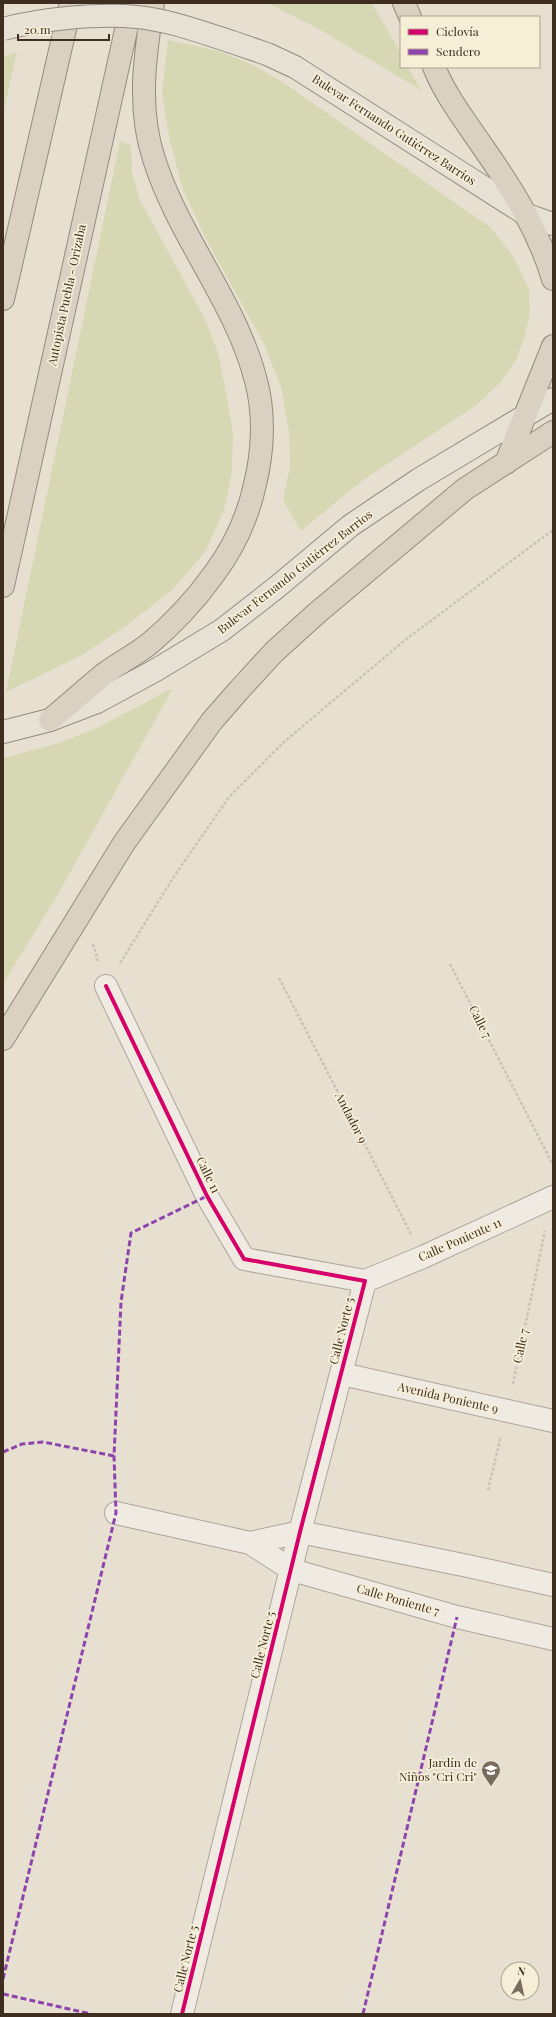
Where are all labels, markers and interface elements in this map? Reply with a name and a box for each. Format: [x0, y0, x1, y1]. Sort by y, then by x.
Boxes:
scale bar [18, 16, 109, 42]
legend [400, 16, 540, 68]
text: 20 m [24, 21, 51, 37]
text: Ciclovía [436, 23, 479, 39]
text: Sendero [436, 43, 481, 59]
street label: Bulevar Fernando Gutiérrez Barrios [309, 70, 480, 188]
street label: Autopista Puebla - Orizaba [43, 223, 89, 368]
street label: Bulevar Fernando Gutiérrez Barrios [214, 506, 375, 637]
street label: Calle 7 [466, 1002, 496, 1041]
street label: Andador 9 [332, 1088, 372, 1146]
street label: Calle 11 [193, 1154, 225, 1196]
street label: Calle Poniente 11 [415, 1213, 504, 1265]
street label: Calle Norte 5 [325, 1296, 357, 1366]
street label: Calle 7 [509, 1327, 532, 1365]
street label: Avenida Poniente 9 [395, 1377, 500, 1416]
street label: Calle Poniente 7 [355, 1580, 442, 1619]
street label: Calle Norte 5 [246, 1610, 278, 1680]
place label: Jardín de Niños "Cri Cri" [399, 1754, 477, 1784]
school or university icon: Jardín de Niños "Cri Cri" [480, 1759, 502, 1787]
street label: Calle Norte 5 [169, 1924, 201, 1994]
north arrow [500, 1961, 540, 2001]
text: N [517, 1963, 527, 1979]

